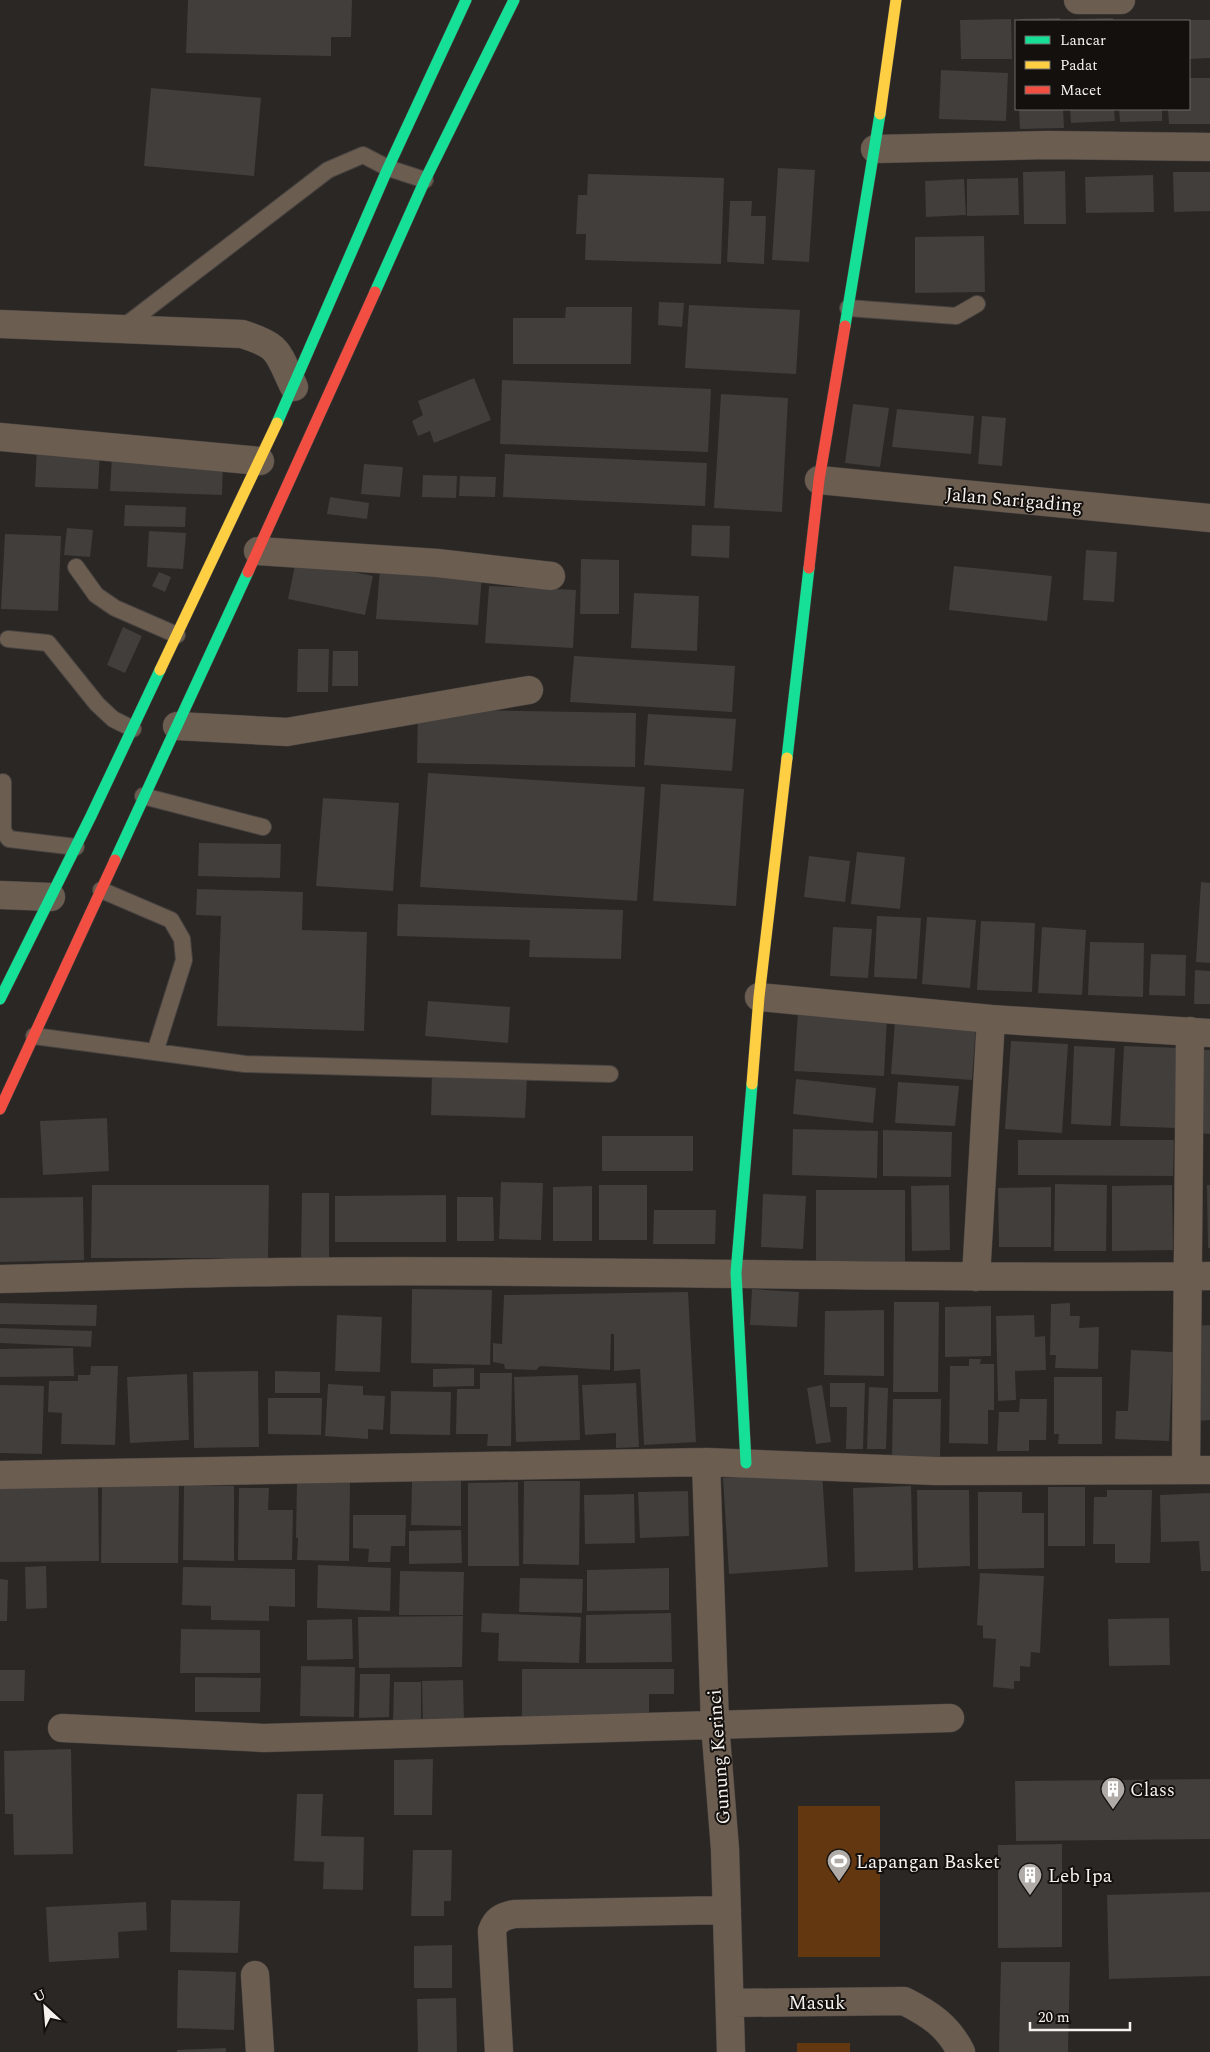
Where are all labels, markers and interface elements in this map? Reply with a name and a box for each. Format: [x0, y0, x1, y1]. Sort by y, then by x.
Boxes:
legend [1015, 20, 1190, 110]
text: Lancar [1060, 29, 1106, 52]
text: Padat [1060, 54, 1098, 77]
text: Macet [1060, 79, 1101, 102]
street label: Jalan Sarigading [944, 480, 1084, 521]
street label: Gunung Kerinci [700, 1688, 739, 1825]
building icon: Class [1100, 1776, 1126, 1810]
place label: Class [1130, 1776, 1175, 1805]
sports icon: Lapangan Basket [826, 1848, 852, 1882]
place label: Lapangan Basket [856, 1848, 1000, 1877]
building icon: Leb Ipa [1017, 1862, 1043, 1896]
place label: Leb Ipa [1048, 1862, 1113, 1891]
north arrow [20, 1982, 70, 2032]
text: U [30, 1984, 50, 2008]
street label: Masuk [789, 1989, 846, 2018]
scale bar [1030, 2000, 1130, 2032]
text: 20 m [1038, 2006, 1070, 2029]

